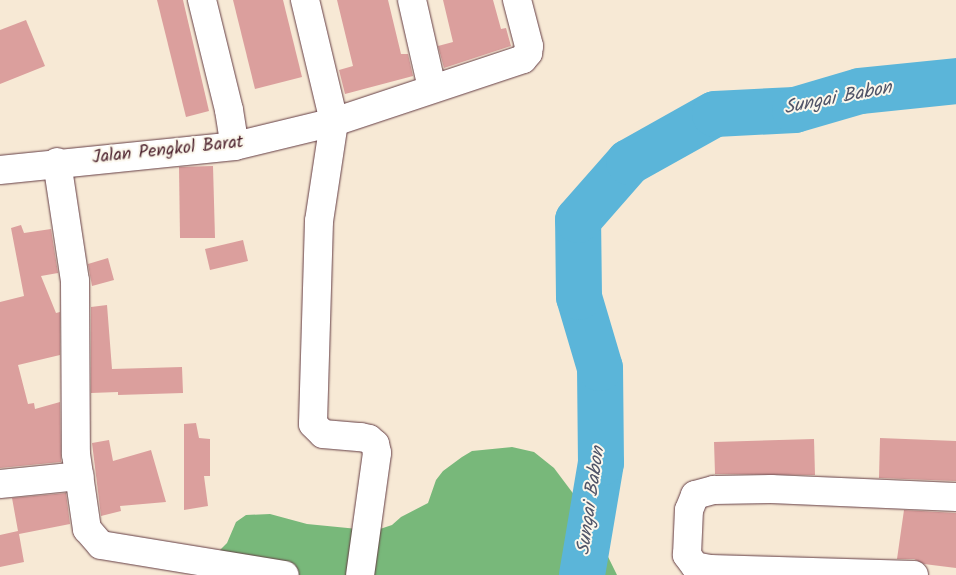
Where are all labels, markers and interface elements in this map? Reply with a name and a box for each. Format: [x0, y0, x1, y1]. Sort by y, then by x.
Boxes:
water label: Sungai Babon [782, 77, 894, 121]
street label: Jalan Pengkol Barat [91, 132, 245, 170]
water label: Sungai Babon [573, 445, 611, 557]

